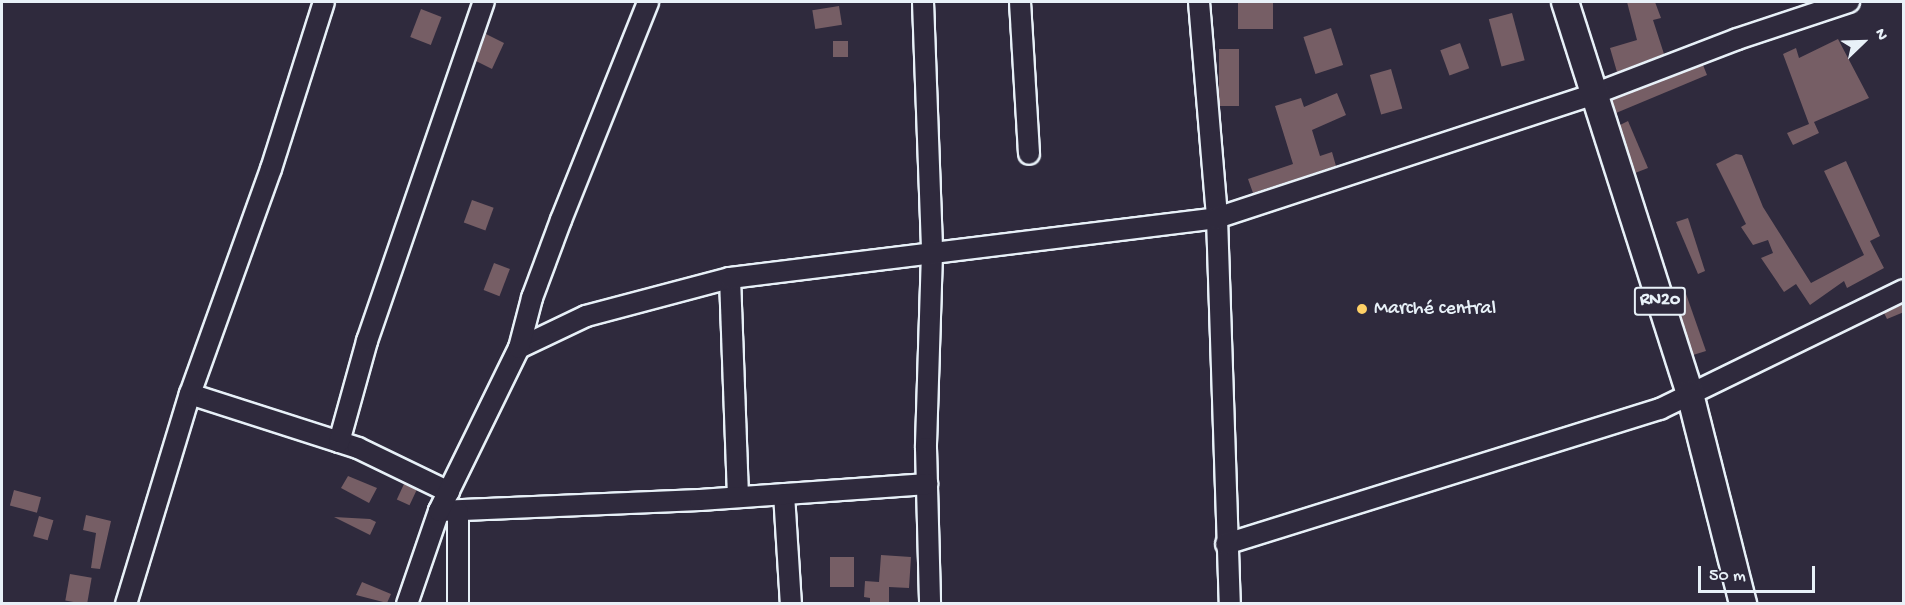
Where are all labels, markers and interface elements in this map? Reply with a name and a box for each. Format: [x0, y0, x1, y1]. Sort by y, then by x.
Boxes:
north arrow [1833, 12, 1893, 72]
text: N [1869, 26, 1891, 43]
road number: RN20 [1633, 286, 1687, 316]
place label: Marché central [1374, 297, 1496, 321]
marker: Marché central [1355, 302, 1369, 316]
scale bar [1701, 554, 1818, 592]
text: 50 m [1709, 566, 1746, 587]

